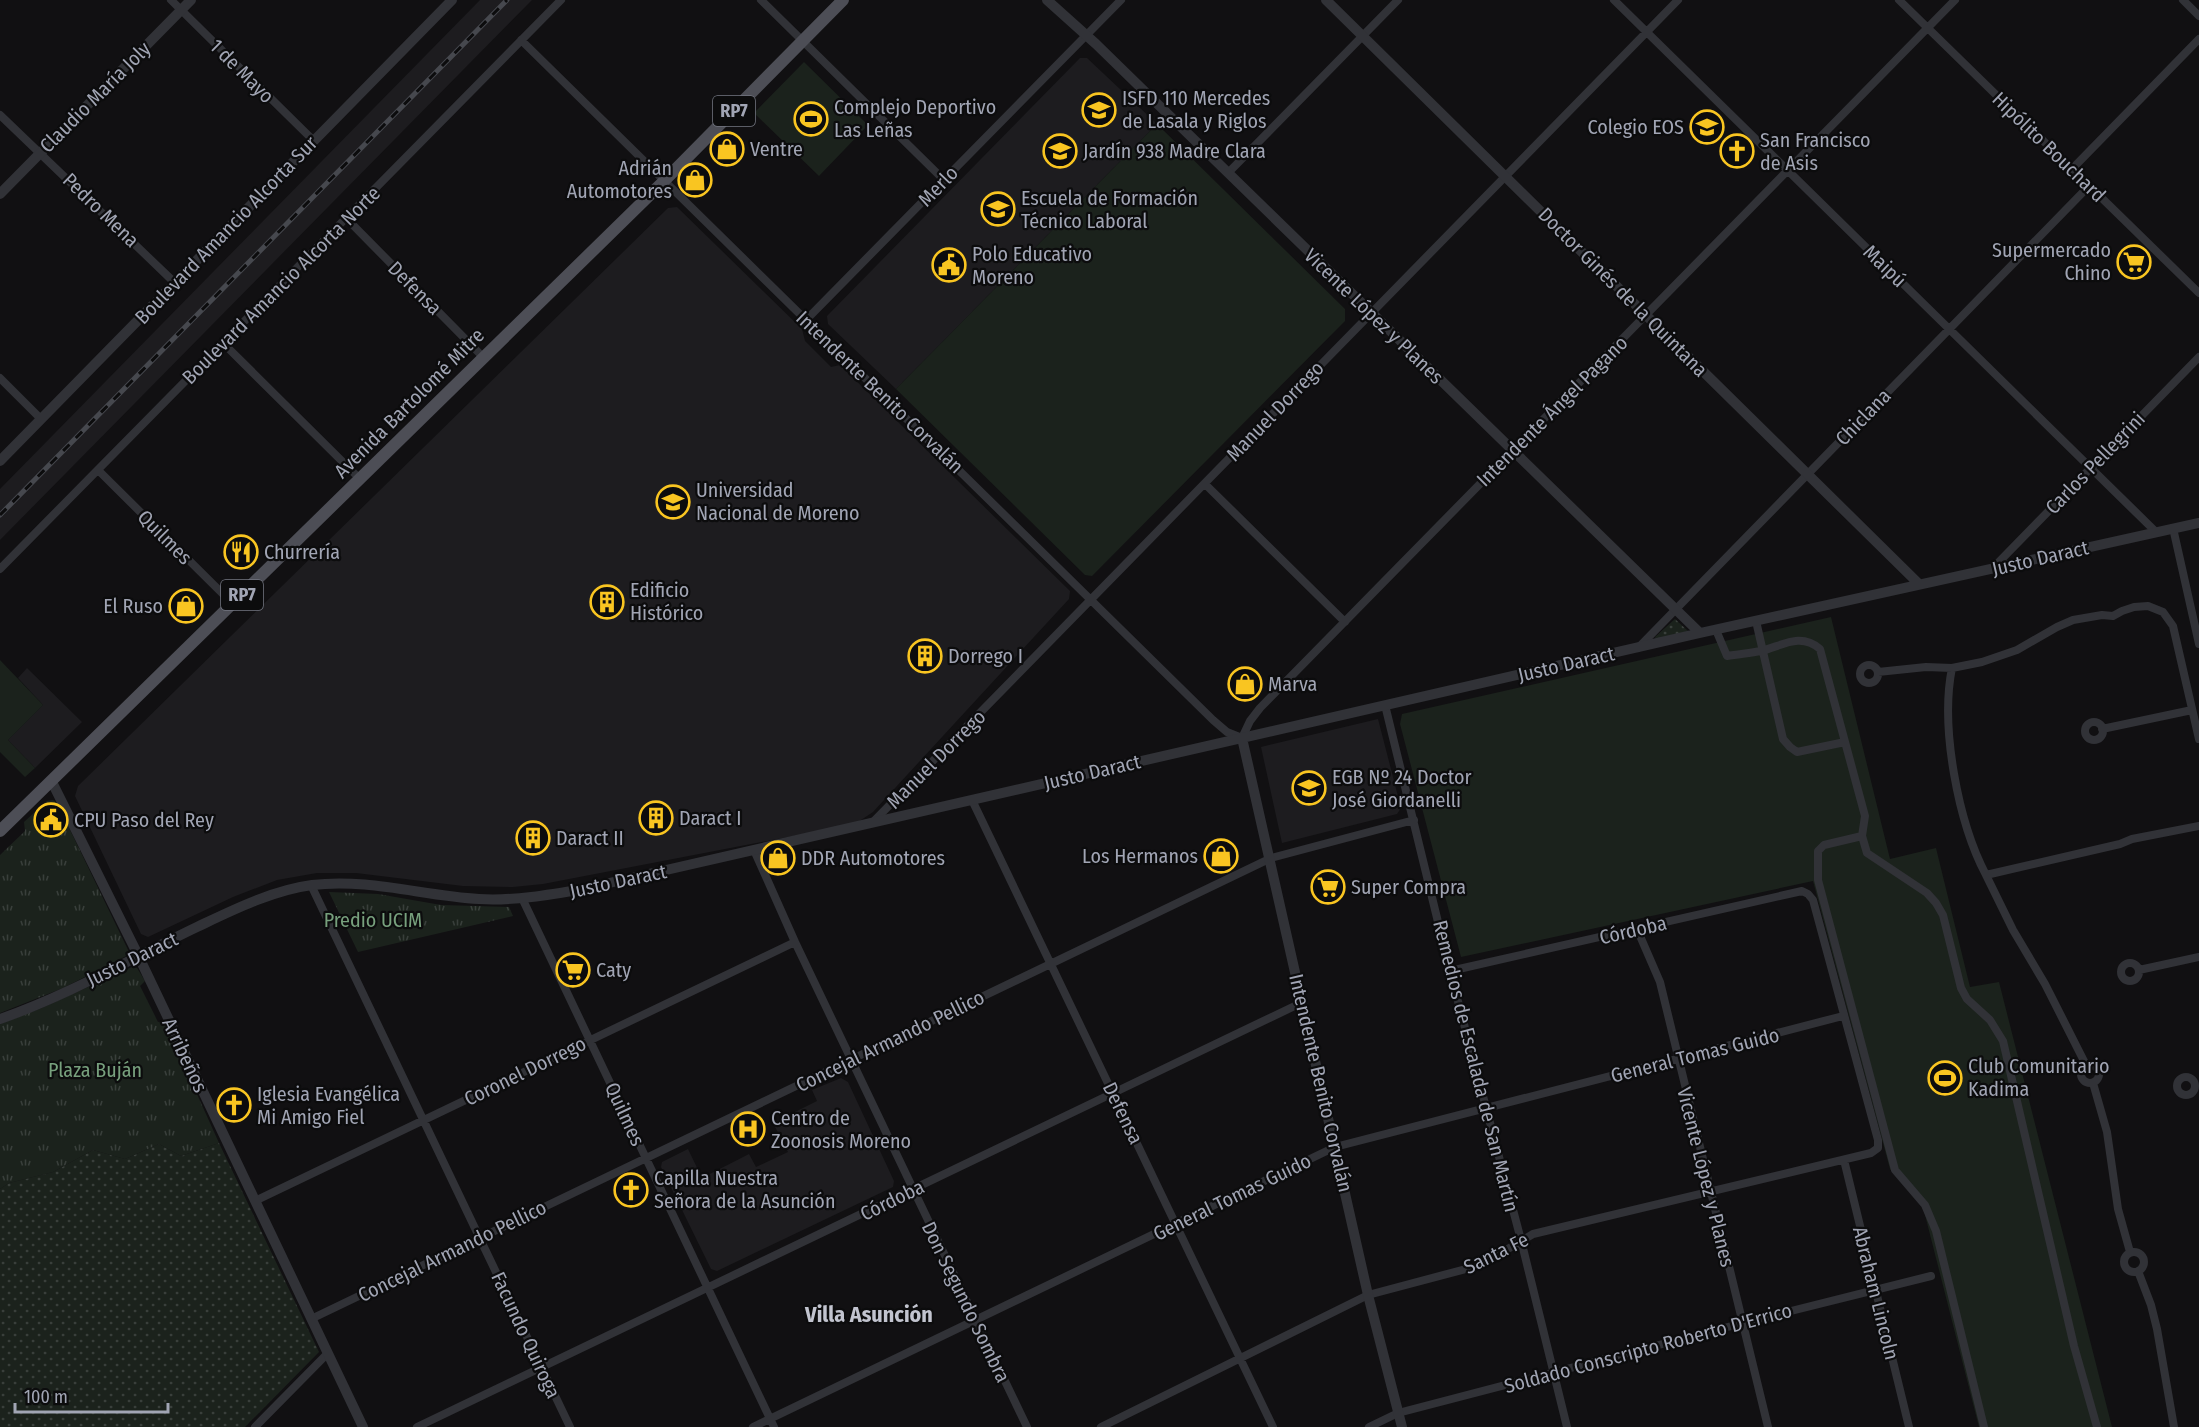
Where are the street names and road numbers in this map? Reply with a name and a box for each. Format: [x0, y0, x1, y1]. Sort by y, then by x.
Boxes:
street label: 1 de Mayo [205, 34, 279, 108]
street label: Claudio María Joly [35, 37, 155, 157]
street label: Hipólito Bouchard [1987, 87, 2111, 207]
road number: RP7 [713, 96, 755, 126]
street label: Boulevard Amancio Alcorta Sur [130, 131, 322, 329]
street label: Merlo [913, 161, 963, 211]
street label: Pedro Mena [58, 168, 144, 252]
street label: Boulevard Amancio Alcorta Norte [177, 181, 385, 389]
street label: Doctor Ginés de la Quintana [1533, 202, 1713, 382]
street label: Maipú [1859, 240, 1911, 292]
street label: Vicente López y Planes [1299, 243, 1449, 389]
street label: Defensa [383, 256, 447, 320]
street label: Intendente Benito Corvalán [791, 306, 969, 478]
street label: Avenida Bartolomé Mitre [329, 323, 489, 483]
street label: Intendente Ángel Pagano [1472, 331, 1632, 491]
street label: Manuel Dorrego [1221, 356, 1329, 466]
street label: Chiclana [1830, 384, 1896, 450]
street label: Carlos Pellegrini [2040, 407, 2150, 519]
street label: Quilmes [133, 505, 197, 569]
street label: Justo Daract [1989, 535, 2091, 581]
road number: RP7 [221, 580, 263, 610]
street label: Justo Daract [1515, 641, 1617, 687]
street label: Manuel Dorrego [882, 705, 990, 813]
street label: Justo Daract [1041, 749, 1143, 795]
street label: Justo Daract [567, 859, 669, 903]
street label: Córdoba [1597, 911, 1669, 949]
street label: Remedios de Escalada de San Martín [1428, 918, 1524, 1214]
street label: Justo Daract [83, 926, 182, 991]
street label: Intendente Benito Corvalán [1284, 972, 1358, 1194]
street label: Concejal Armando Pellico [792, 985, 988, 1097]
street label: Arribeños [157, 1014, 213, 1096]
street label: General Tomas Guido [1608, 1022, 1782, 1088]
street label: Coronel Dorrego [460, 1031, 590, 1111]
street label: Defensa [1098, 1078, 1148, 1148]
street label: Quilmes [600, 1079, 650, 1149]
street label: Vicente López y Planes [1672, 1085, 1740, 1269]
street label: General Tomas Guido [1149, 1148, 1315, 1246]
street label: Córdoba [856, 1174, 928, 1226]
street label: Concejal Armando Pellico [354, 1195, 550, 1307]
street label: Don Segundo Sombra [917, 1218, 1015, 1386]
street label: Abraham Lincoln [1848, 1224, 1904, 1362]
street label: Santa Fe [1460, 1227, 1532, 1279]
street label: Facundo Quiroga [486, 1268, 566, 1402]
street label: Soldado Conscripto Roberto D'Errico [1502, 1298, 1794, 1398]

